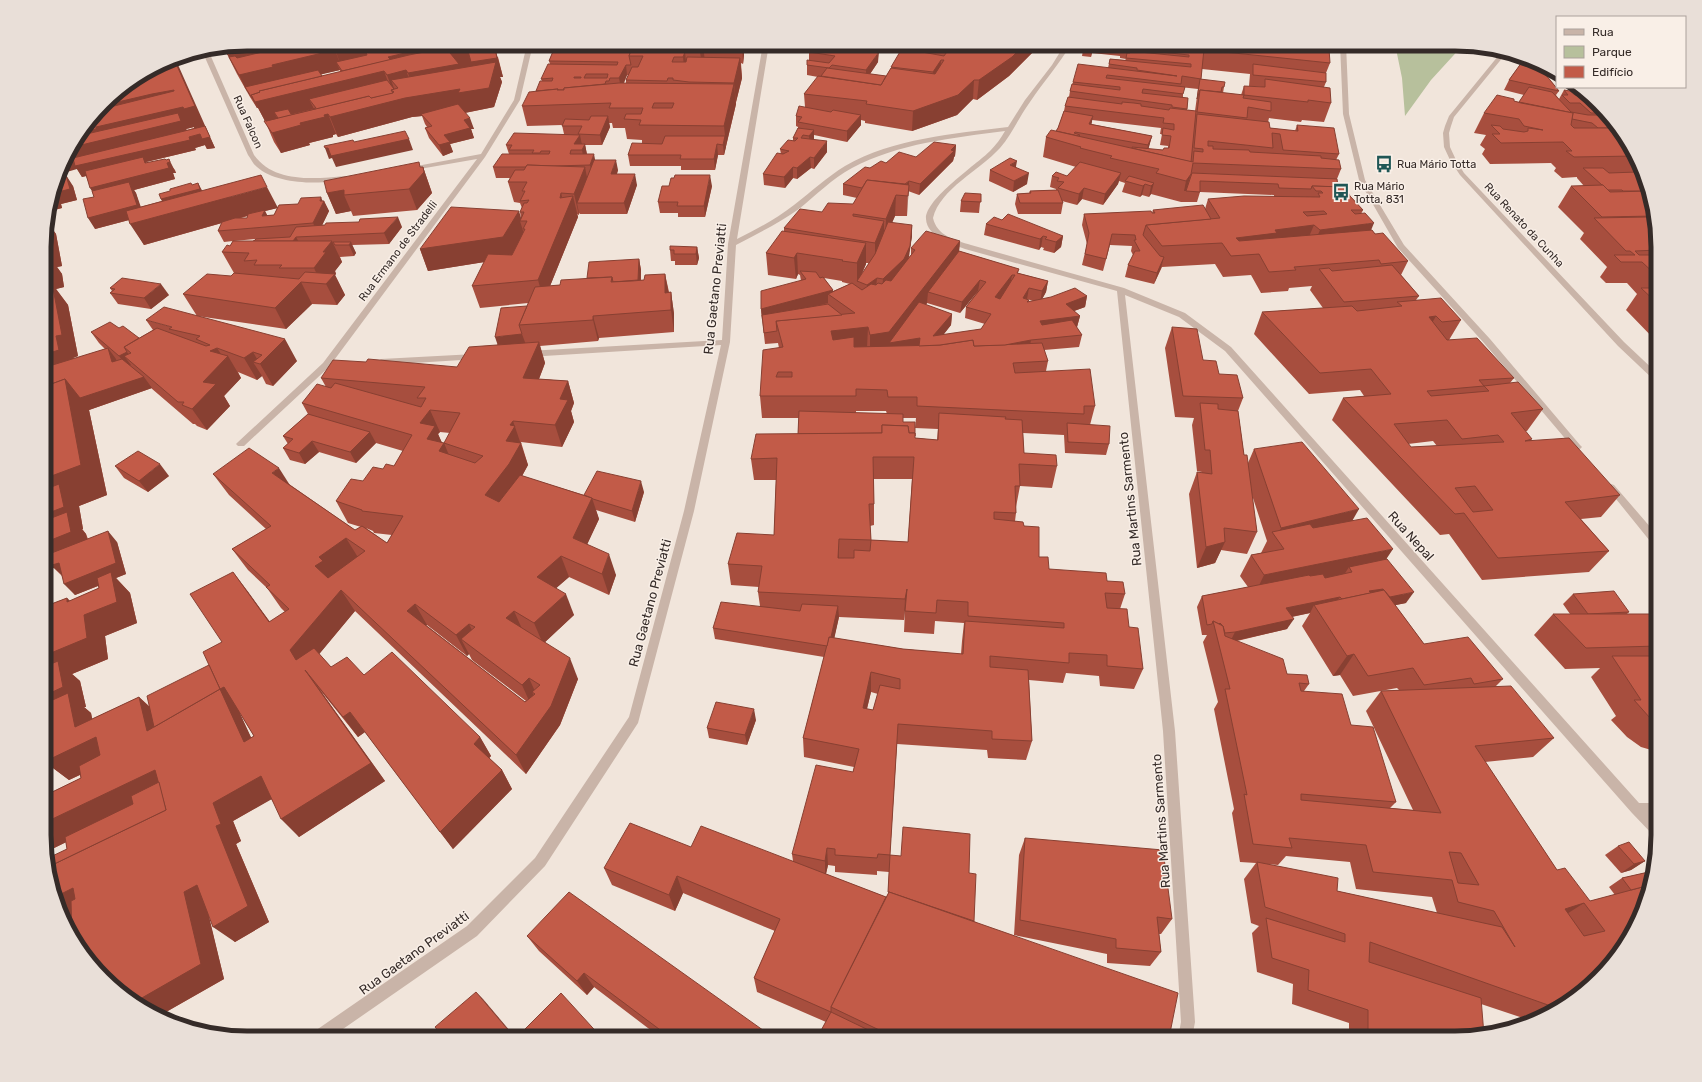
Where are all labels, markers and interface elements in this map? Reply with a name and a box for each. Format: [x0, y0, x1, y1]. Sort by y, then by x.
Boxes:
legend [1556, 16, 1686, 88]
text: Rua [1592, 25, 1614, 39]
text: Parque [1592, 45, 1632, 59]
text: Edifício [1592, 65, 1633, 79]
street label: Rua Falcon [231, 94, 265, 150]
bus stop icon: Rua Mário Totta [1374, 154, 1394, 174]
place label: Rua Mário Totta [1397, 158, 1476, 171]
place label: Rua Mário Totta, 831 [1354, 180, 1405, 206]
street label: Rua Renato da Cunha [1482, 180, 1566, 270]
bus stop icon: Rua Mário Totta, 831 [1331, 182, 1351, 202]
street label: Rua Ermano de Stradelli [356, 198, 440, 304]
street label: Rua Gaetano Previatti [701, 223, 729, 355]
street label: Rua Martins Sarmento [1116, 431, 1144, 567]
street label: Rua Nepal [1385, 508, 1437, 564]
street label: Rua Gaetano Previatti [626, 537, 674, 669]
street label: Rua Martins Sarmento [1149, 753, 1173, 889]
street label: Rua Gaetano Previatti [356, 908, 472, 998]

